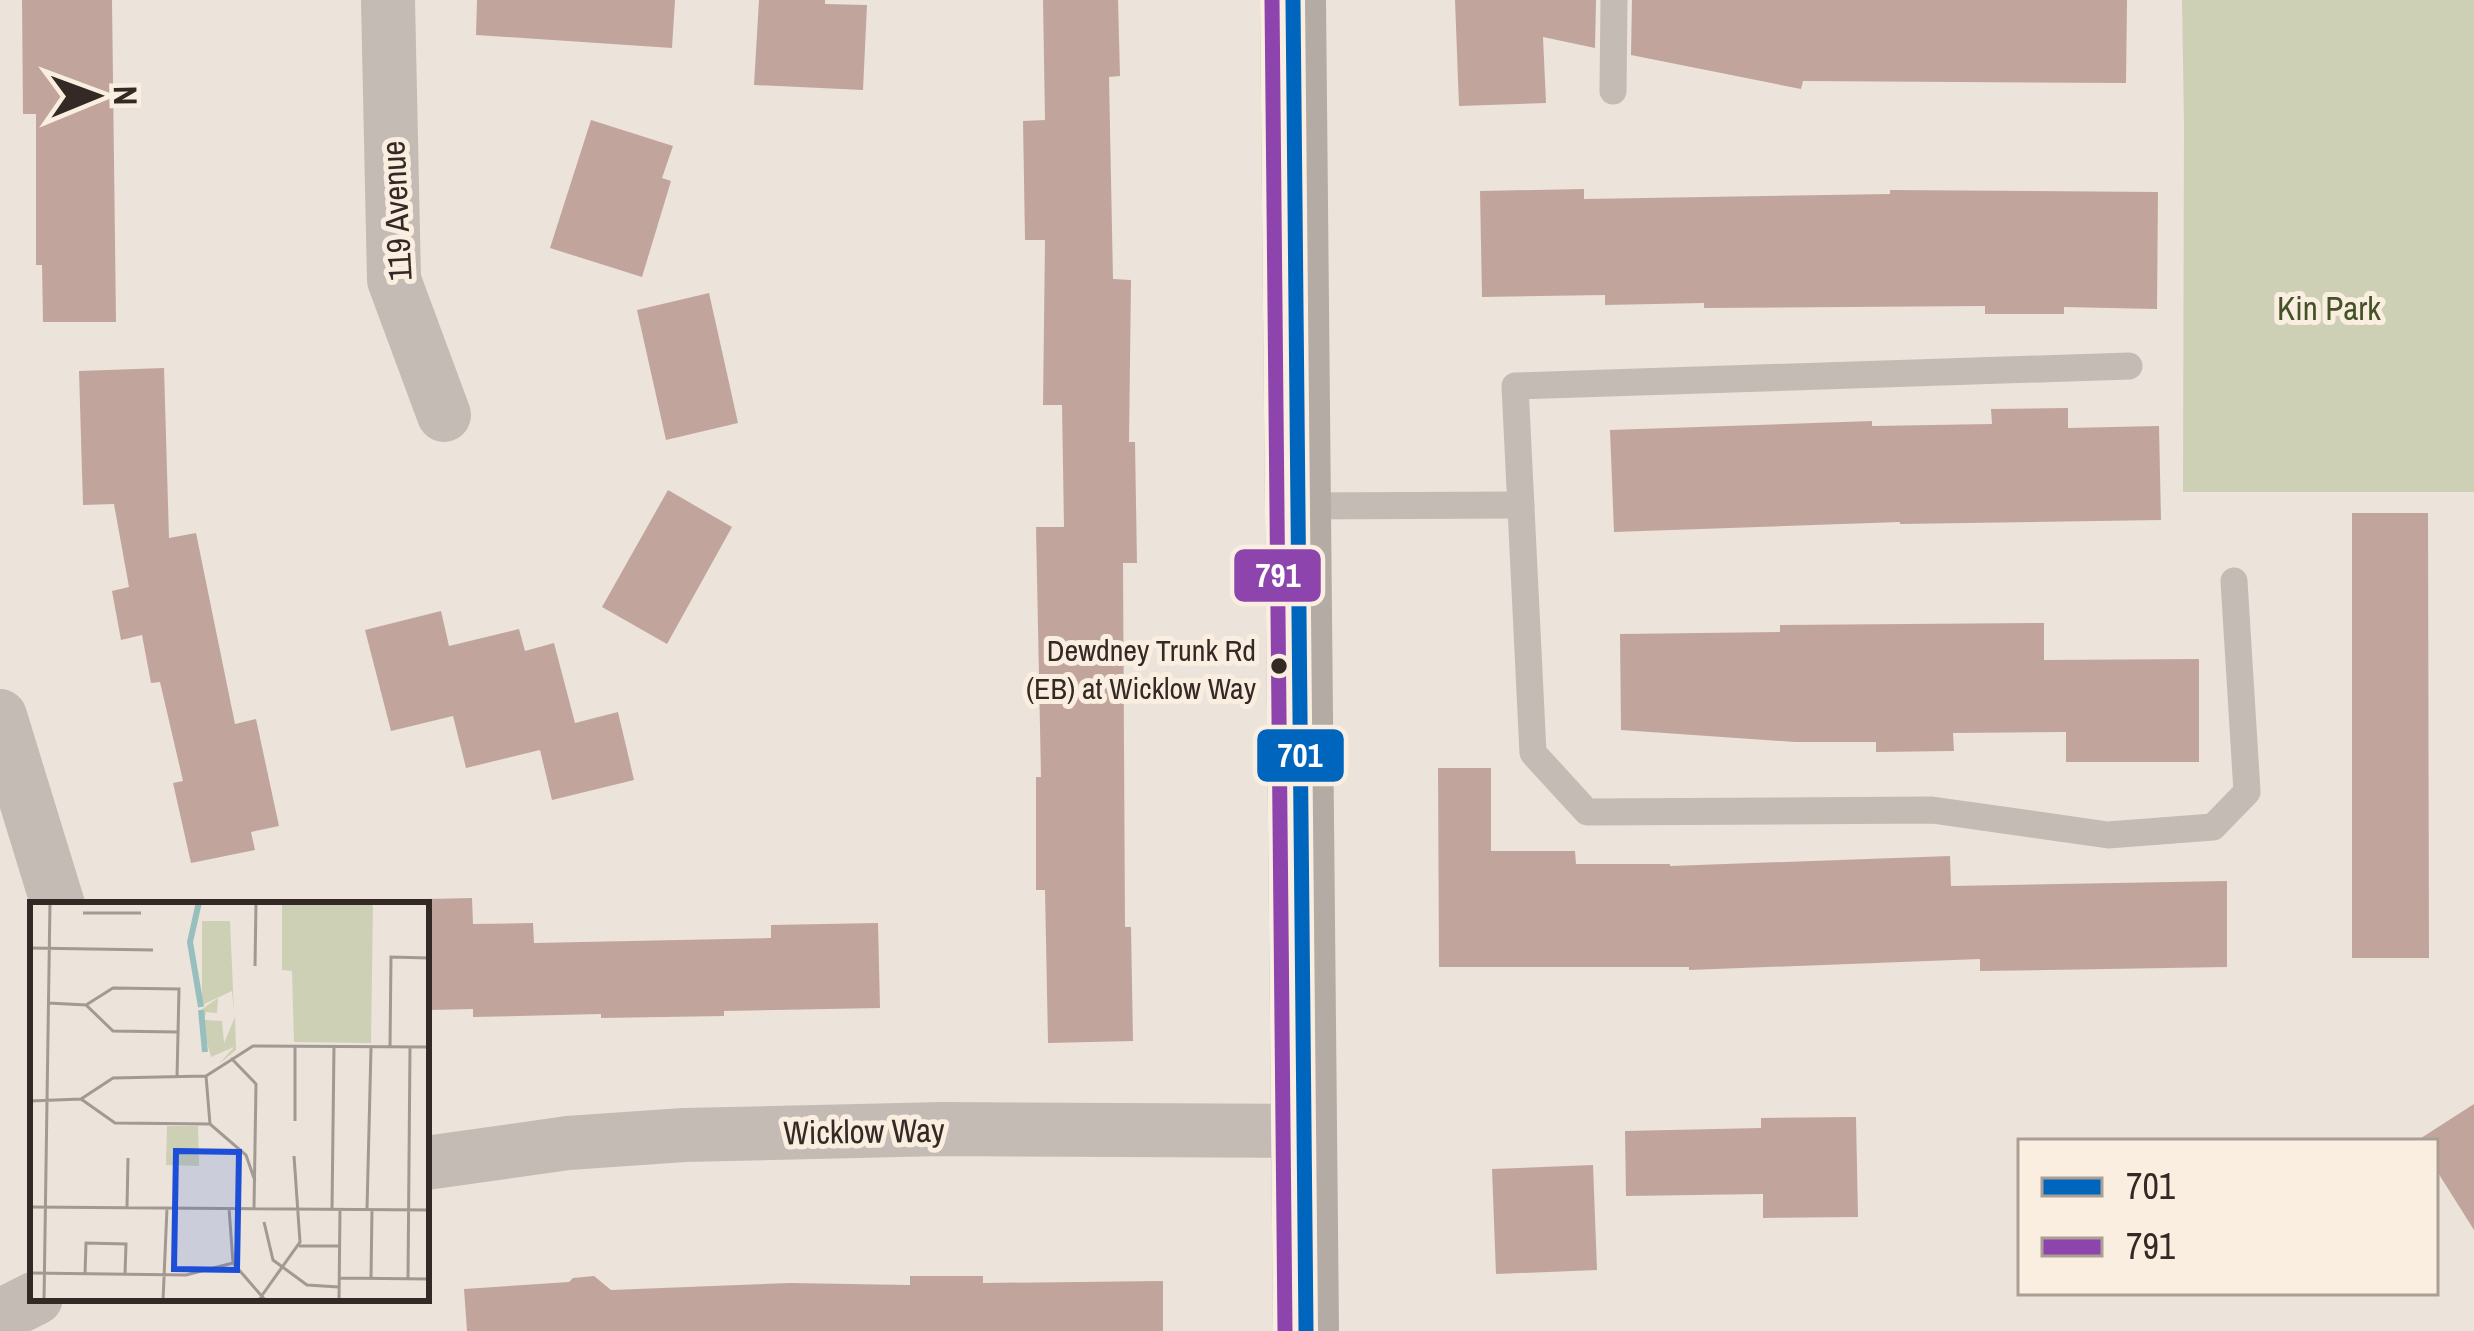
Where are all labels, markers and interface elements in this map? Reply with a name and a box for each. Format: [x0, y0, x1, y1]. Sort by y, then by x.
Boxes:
north arrow [36, 36, 156, 156]
text: N [104, 85, 148, 106]
street label: 119 Avenue [370, 140, 422, 282]
park label: Kin Park [2277, 286, 2381, 330]
line badge: 791 [1232, 547, 1323, 604]
text: 791 [1255, 553, 1302, 597]
place label: Dewdney Trunk Rd (EB) at Wicklow Way [1026, 630, 1257, 708]
marker: Dewdney Trunk Rd (EB) at Wicklow Way [1268, 655, 1290, 677]
line badge: 701 [1255, 727, 1346, 784]
text: 701 [1277, 733, 1324, 777]
inset map [30, 902, 429, 1301]
street label: Wicklow Way [783, 1108, 946, 1154]
legend [2018, 1139, 2438, 1295]
text: 701 [2126, 1162, 2176, 1210]
text: 791 [2126, 1222, 2176, 1270]

